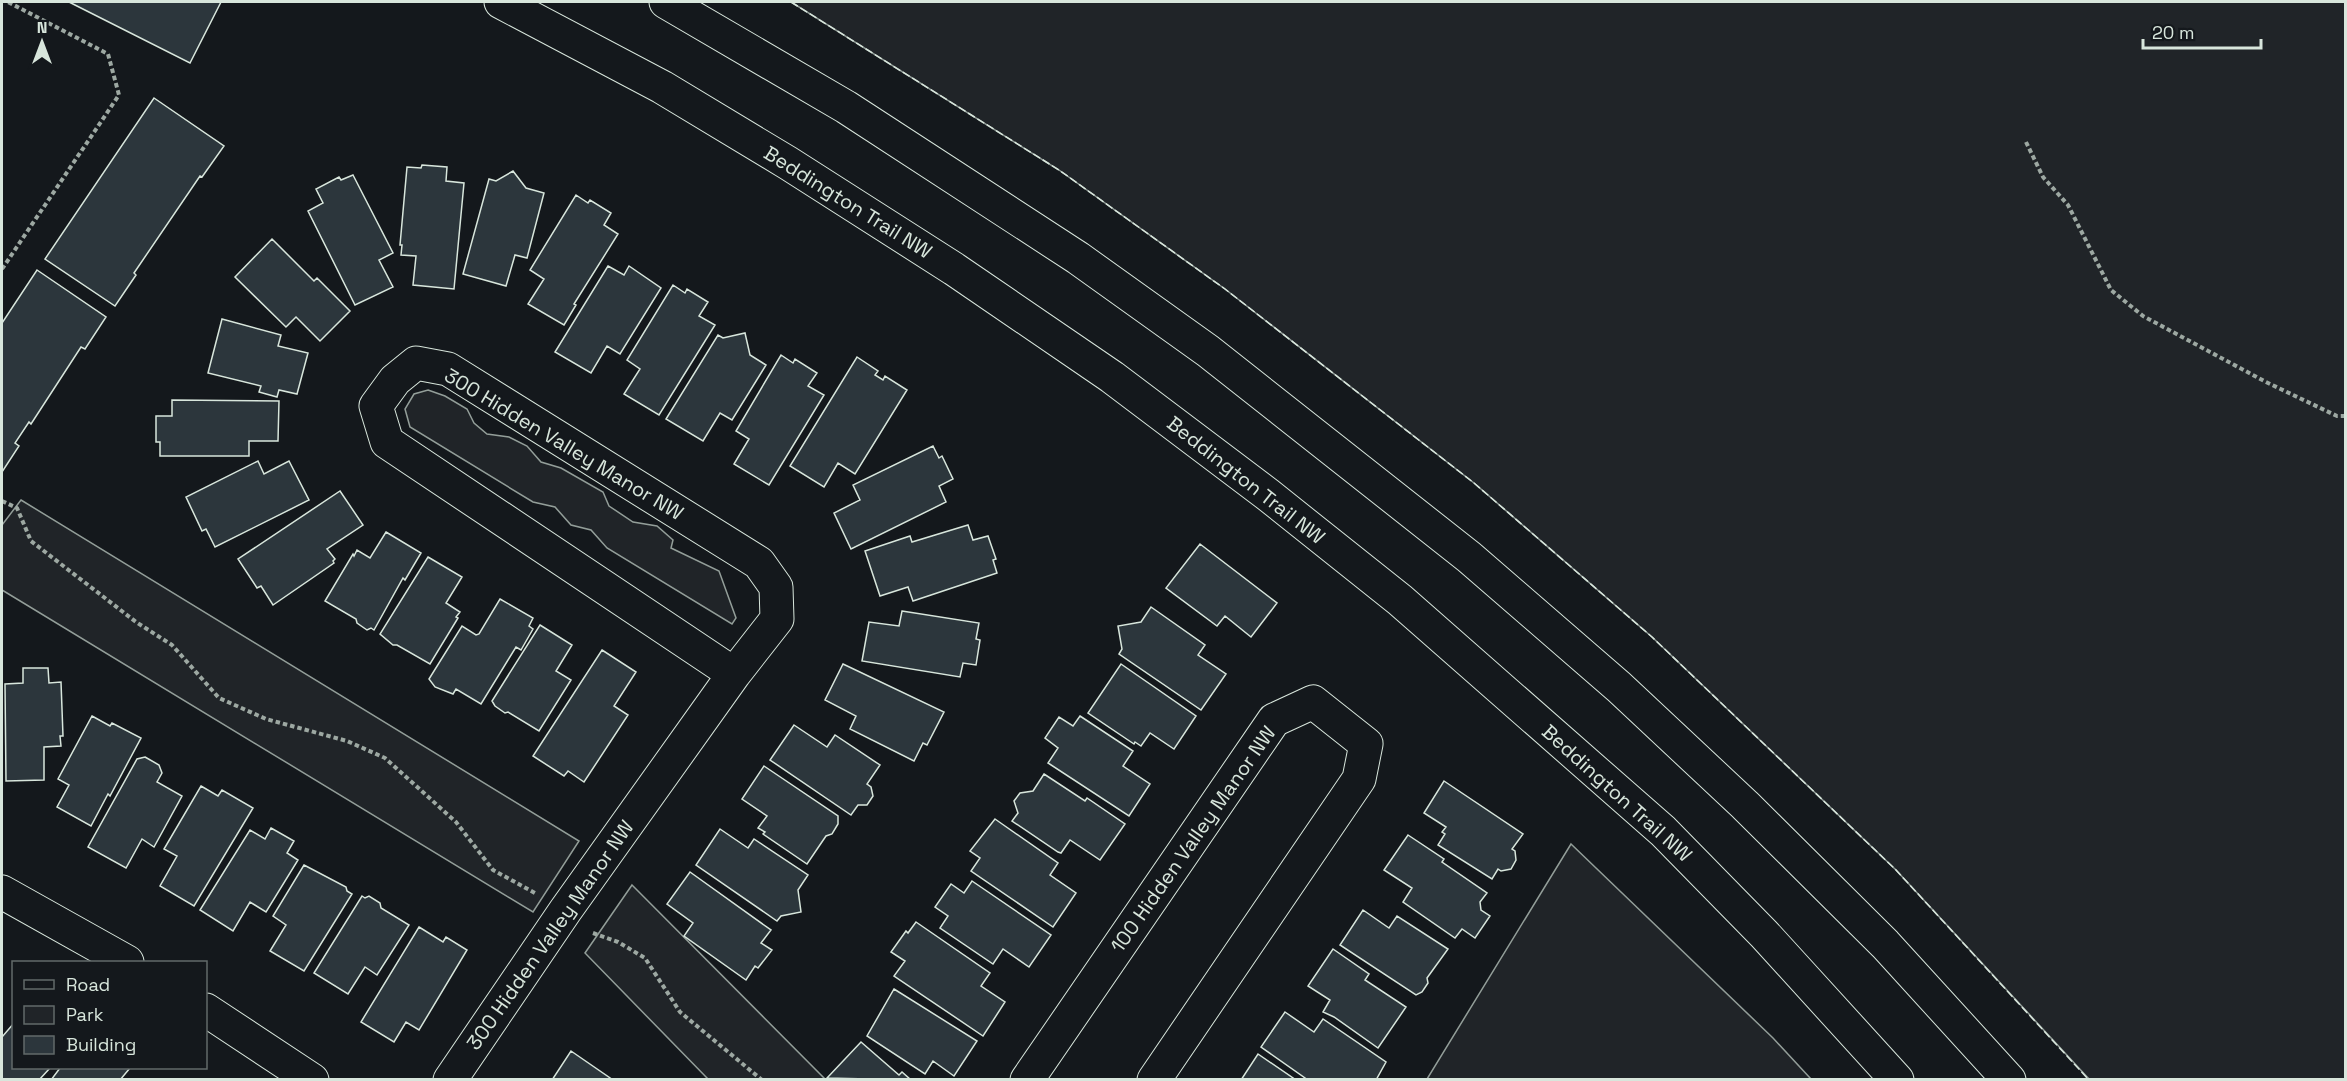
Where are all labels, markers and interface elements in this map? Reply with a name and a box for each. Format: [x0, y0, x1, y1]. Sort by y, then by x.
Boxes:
north arrow [12, 12, 72, 72]
scale bar [2143, 12, 2262, 50]
text: N [37, 17, 47, 38]
text: 20 m [2152, 21, 2195, 44]
street label: Beddington Trail NW [759, 140, 937, 264]
street label: 300 Hidden Valley Manor NW [440, 362, 688, 526]
street label: Beddington Trail NW [1162, 410, 1330, 550]
street label: Beddington Trail NW [1536, 719, 1698, 867]
street label: 100 Hidden Valley Manor NW [1105, 721, 1281, 957]
street label: 300 Hidden Valley Manor NW [461, 815, 639, 1055]
legend [12, 961, 207, 1069]
text: Road [66, 973, 110, 996]
text: Park [66, 1003, 104, 1026]
text: Building [66, 1033, 136, 1056]

